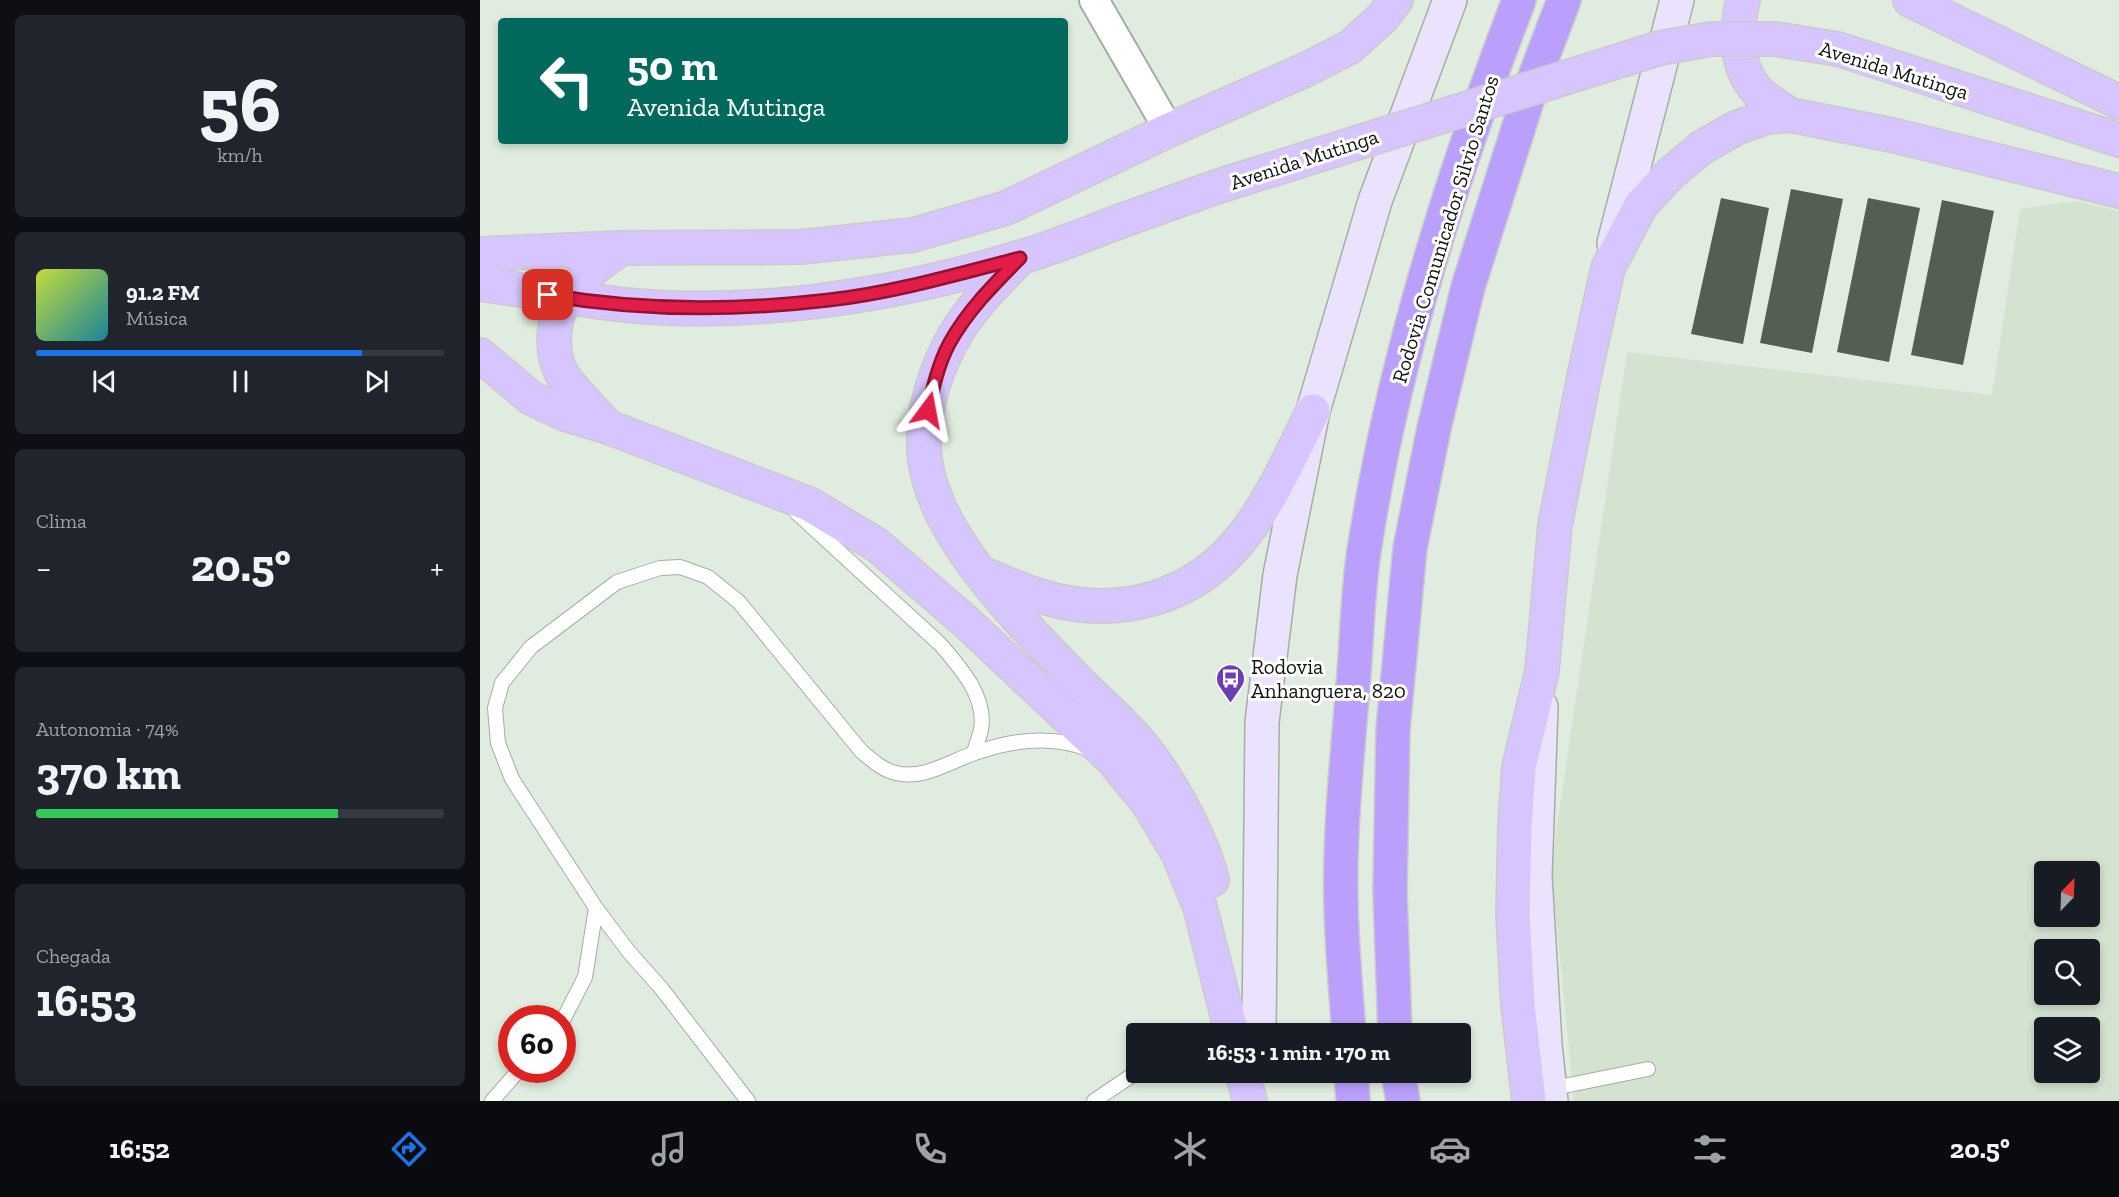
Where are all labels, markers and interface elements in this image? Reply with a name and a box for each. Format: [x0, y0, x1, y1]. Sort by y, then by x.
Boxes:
street label: Avenida Mutinga [1817, 35, 1971, 105]
text: 50 m [627, 40, 718, 91]
icon: left [528, 42, 606, 120]
text: 56 [199, 57, 281, 151]
street label: Rodovia Comunicador Silvio Santos [1386, 72, 1504, 386]
text: Avenida Mutinga [627, 91, 826, 123]
street label: Avenida Mutinga [1227, 123, 1381, 195]
text: km/h [217, 143, 263, 167]
pin [522, 269, 573, 320]
icon: arrive [531, 278, 564, 311]
text: 91.2 FM [126, 279, 200, 306]
text: Música [126, 306, 188, 330]
icon: previous [88, 365, 121, 398]
icon: pause [224, 365, 257, 398]
icon: next [360, 365, 393, 398]
position arrow [896, 378, 960, 442]
text: Clima [36, 509, 87, 533]
text: 20.5° [191, 539, 291, 593]
text: − [36, 548, 51, 587]
text: + [430, 548, 444, 587]
place label: Rodovia Anhanguera, 820 [1251, 654, 1406, 703]
bus stop icon: Rodovia Anhanguera, 820 [1214, 662, 1246, 704]
text: Autonomia · 74% [36, 717, 179, 741]
text: 370 km [36, 747, 181, 801]
north arrow [2034, 861, 2100, 927]
map controls [2034, 861, 2100, 1083]
button: search [2034, 939, 2100, 1005]
text: Chegada [36, 944, 111, 968]
text: 16:53 [36, 974, 137, 1028]
speed limit sign: 60 [498, 1005, 576, 1083]
button: layers [2034, 1017, 2100, 1083]
text: 16:53 · 1 min · 170 m [1207, 1039, 1390, 1066]
icon: directions [388, 1128, 430, 1170]
icon: music [648, 1128, 690, 1170]
icon: phone [909, 1128, 951, 1170]
icon: climate [1169, 1128, 1211, 1170]
icon: car [1429, 1128, 1471, 1170]
icon: filters [1689, 1128, 1731, 1170]
text: 16:52 [109, 1133, 170, 1165]
text: 20.5° [1950, 1133, 2010, 1165]

